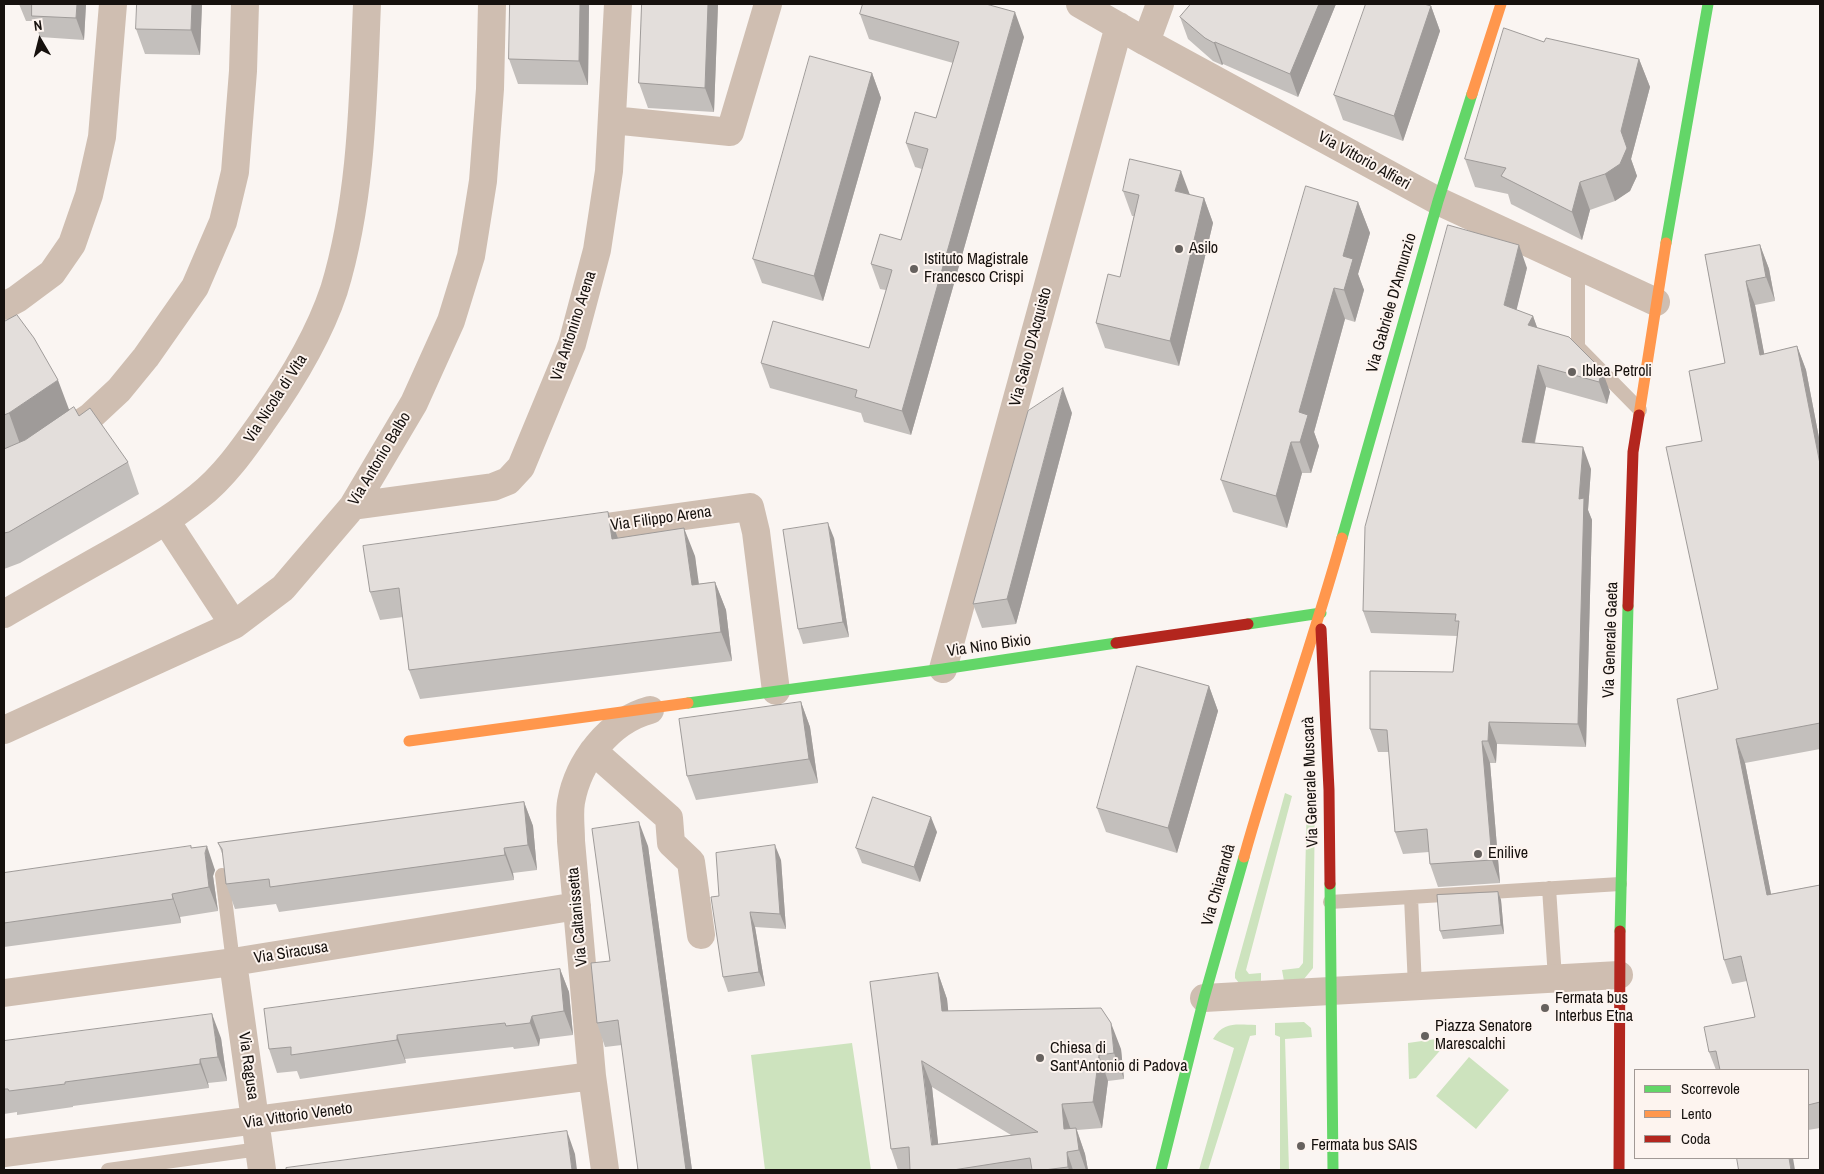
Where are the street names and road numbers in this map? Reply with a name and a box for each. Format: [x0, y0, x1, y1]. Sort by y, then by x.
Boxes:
street label: Via Vittorio Alfieri [1314, 128, 1414, 194]
street label: Via Gabriele D'Annunzio [1363, 231, 1421, 375]
street label: Via Antonino Arena [547, 269, 601, 383]
street label: Via Salvo D'Acquisto [1006, 285, 1056, 409]
street label: Via Nicola di Vita [240, 351, 312, 447]
street label: Via Antonio Balbo [345, 409, 415, 509]
street label: Via Filippo Arena [609, 502, 713, 536]
street label: Via Generale Gaeta [1599, 581, 1623, 699]
street label: Via Nino Bixio [946, 631, 1032, 661]
street label: Via Generale Muscarà [1299, 716, 1323, 848]
street label: Via Chiarandà [1198, 842, 1240, 928]
street label: Via Caltanissetta [564, 867, 592, 967]
street label: Via Siracusa [253, 938, 329, 968]
street label: Via Ragusa [234, 1031, 262, 1101]
street label: Via Vittorio Veneto [242, 1099, 354, 1133]

